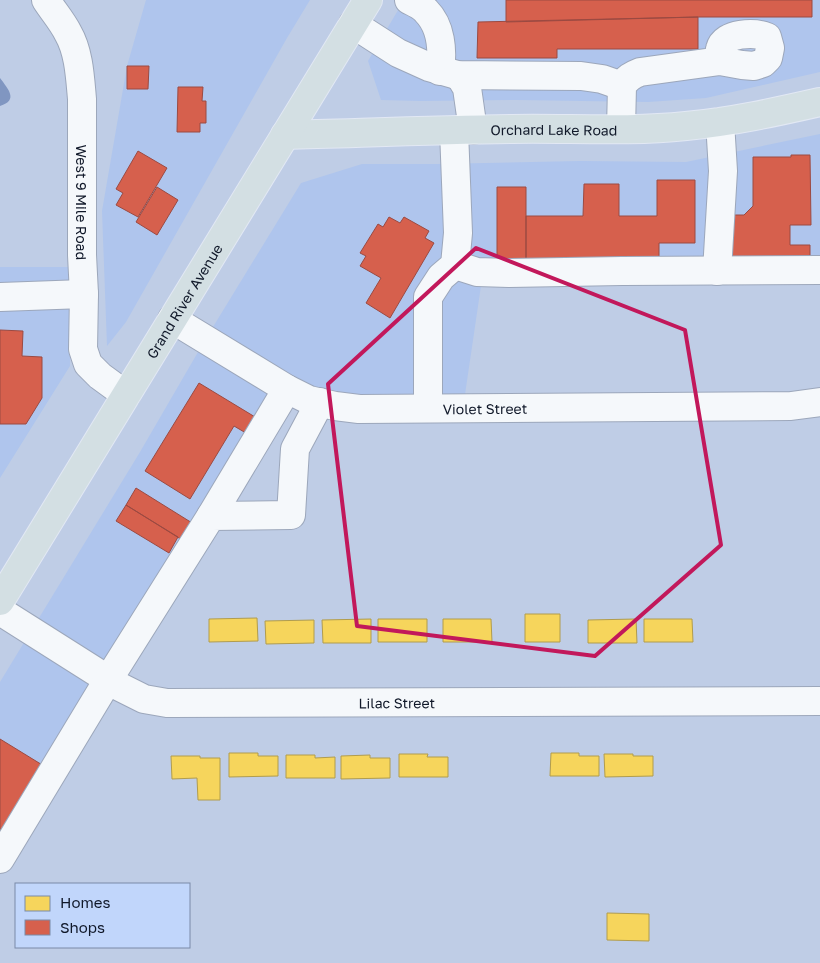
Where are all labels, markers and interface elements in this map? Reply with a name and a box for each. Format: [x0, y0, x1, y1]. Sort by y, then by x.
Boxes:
street label: Orchard Lake Road [490, 120, 617, 138]
street label: West 9 Mile Road [73, 144, 91, 261]
street label: Grand River Avenue [142, 240, 225, 361]
street label: Violet Street [443, 399, 527, 417]
street label: Lilac Street [358, 694, 435, 711]
legend [15, 883, 190, 948]
text: Homes [60, 893, 110, 911]
text: Shops [60, 918, 105, 936]

